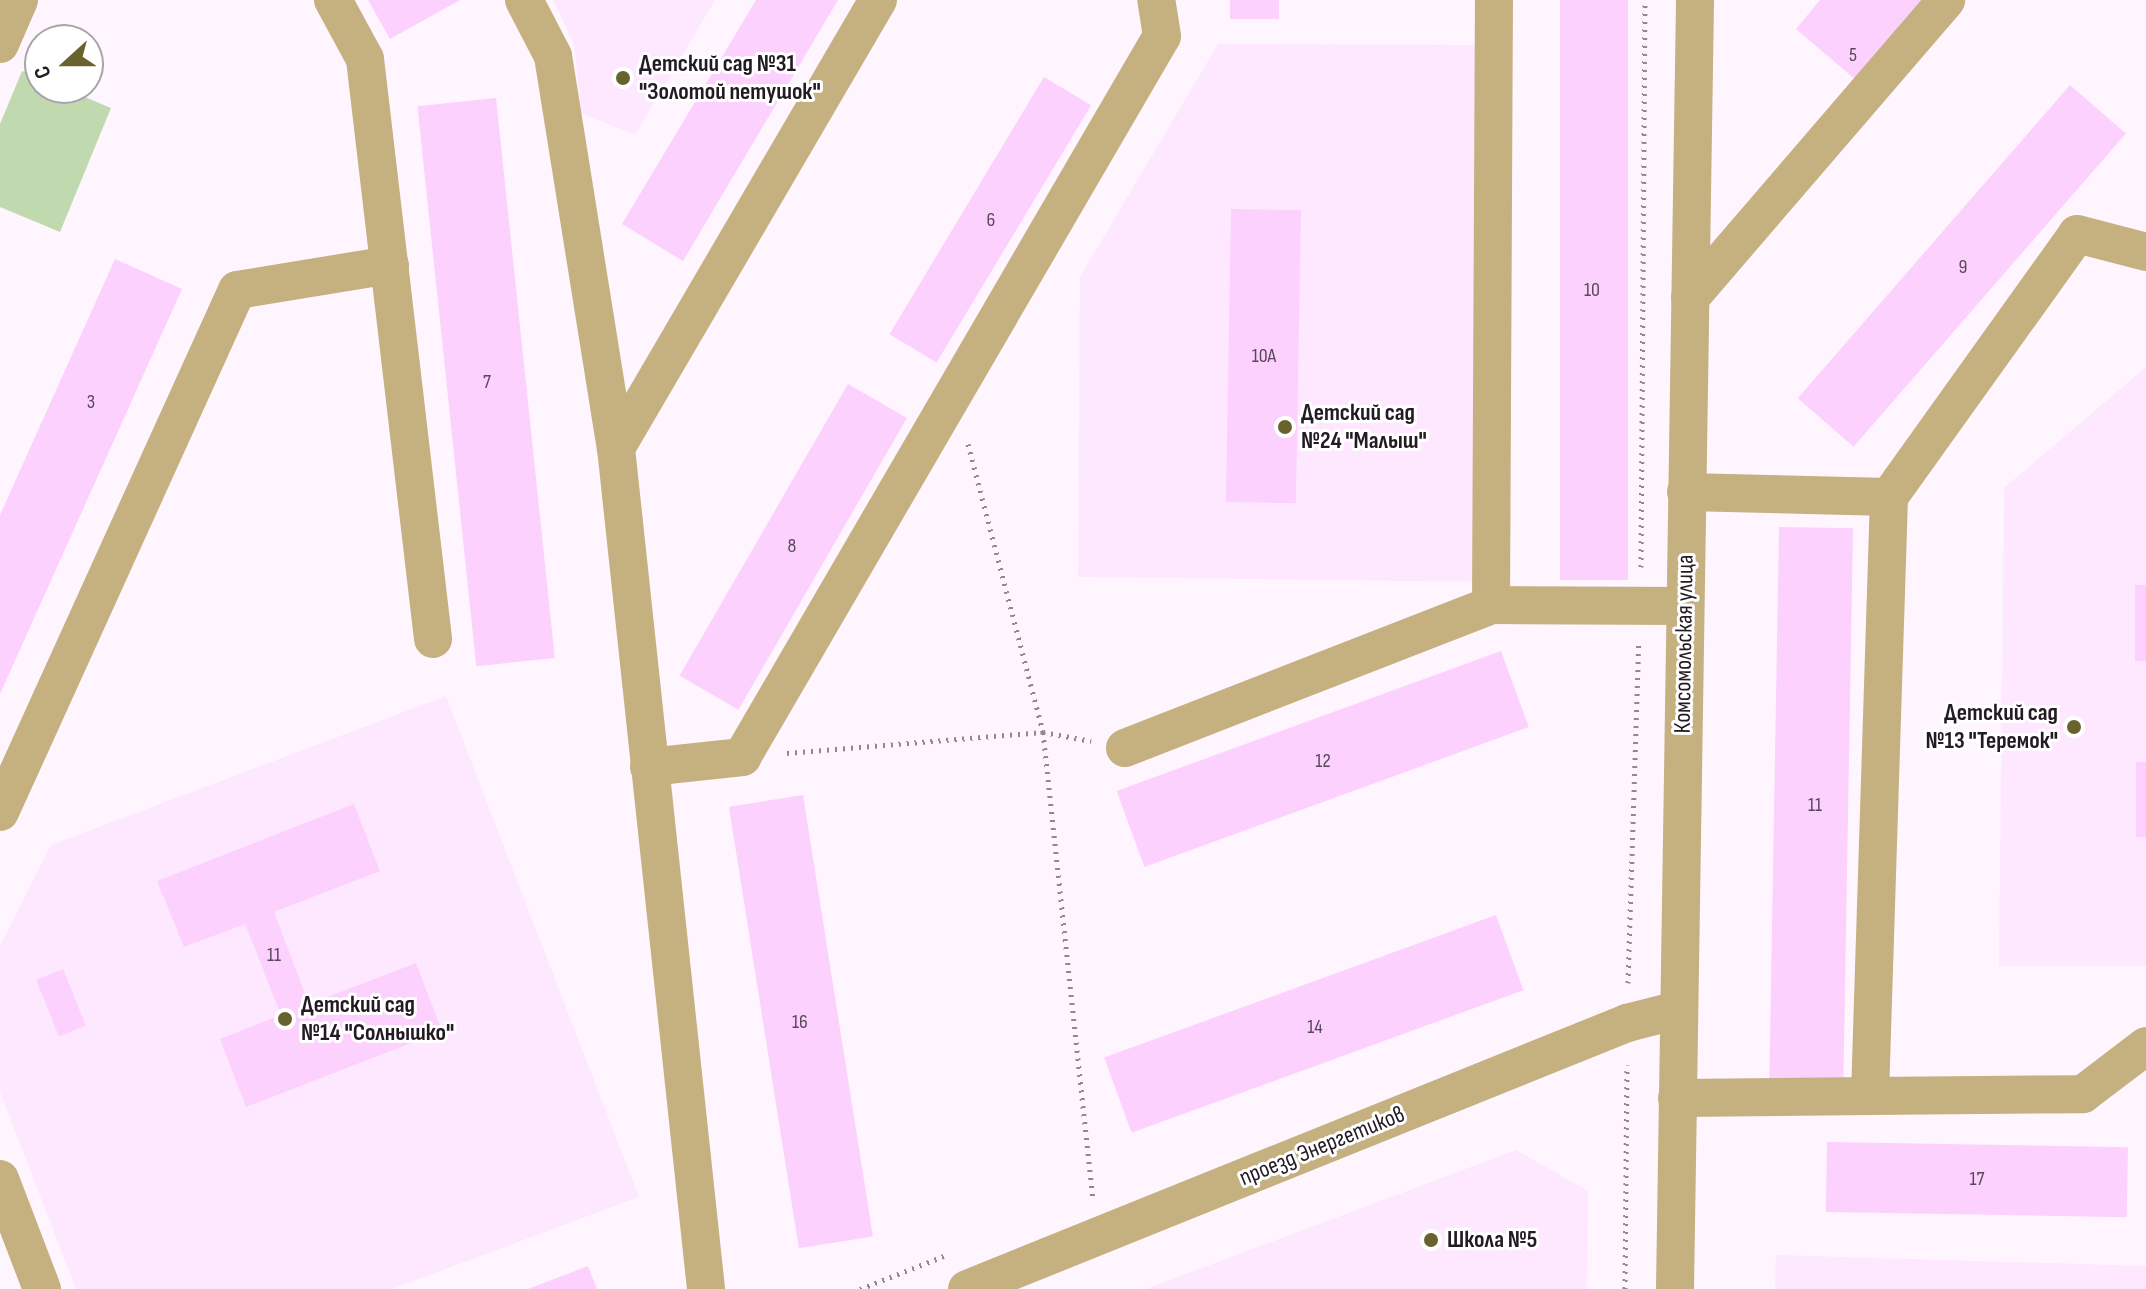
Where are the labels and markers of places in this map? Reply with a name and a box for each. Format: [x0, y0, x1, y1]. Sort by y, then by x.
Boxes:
place label: Детский сад №31 "Золотой петушок" [639, 50, 821, 106]
marker: Детский сад №31 "Золотой петушок" [614, 69, 632, 87]
place label: Детский сад №24 "Малыш" [1301, 399, 1427, 455]
marker: Детский сад №24 "Малыш" [1276, 418, 1294, 436]
place label: Детский сад №13 "Теремок" [1926, 699, 2058, 755]
marker: Детский сад №13 "Теремок" [2065, 718, 2083, 736]
place label: Детский сад №14 "Солнышко" [301, 991, 454, 1047]
marker: Детский сад №14 "Солнышко" [276, 1010, 294, 1028]
place label: Школа №5 [1447, 1226, 1537, 1254]
marker: Школа №5 [1422, 1231, 1440, 1249]

